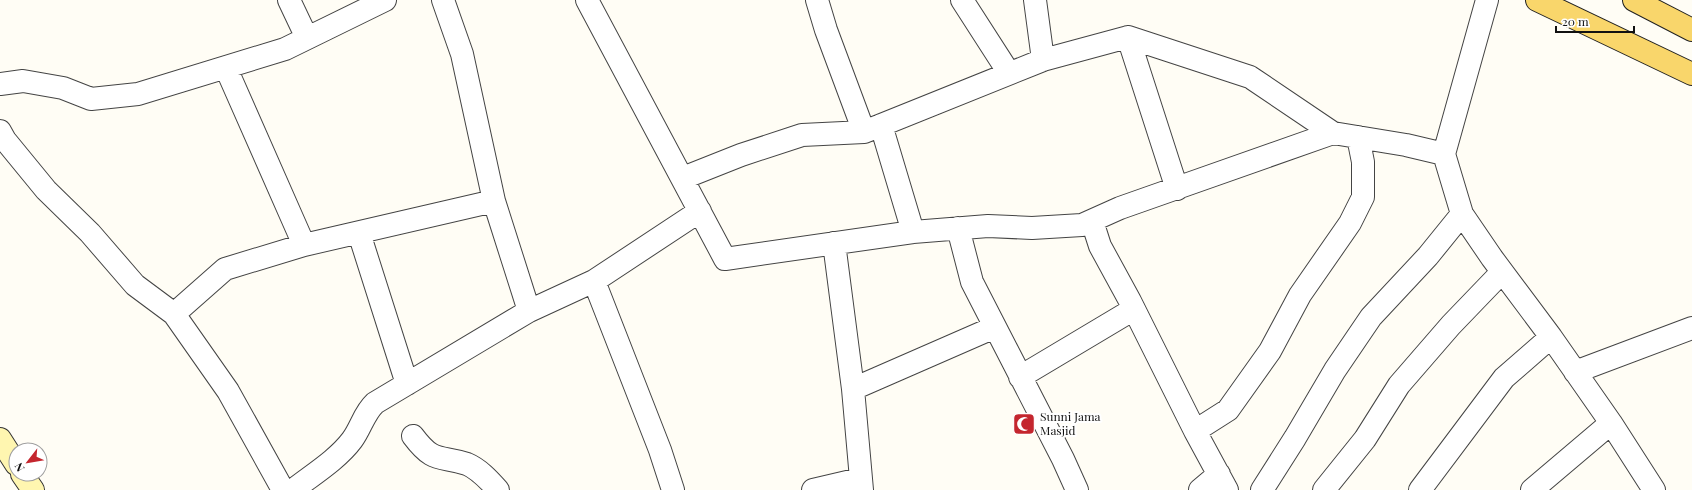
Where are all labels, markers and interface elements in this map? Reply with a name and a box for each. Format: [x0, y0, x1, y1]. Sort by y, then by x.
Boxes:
scale bar [1556, 8, 1634, 34]
text: 20 m [1562, 13, 1589, 29]
place label: Sunni Jama Masjid [1040, 408, 1101, 438]
mosque icon: Sunni Jama Masjid [1011, 411, 1037, 437]
north arrow [8, 442, 48, 482]
text: N [10, 460, 27, 475]

